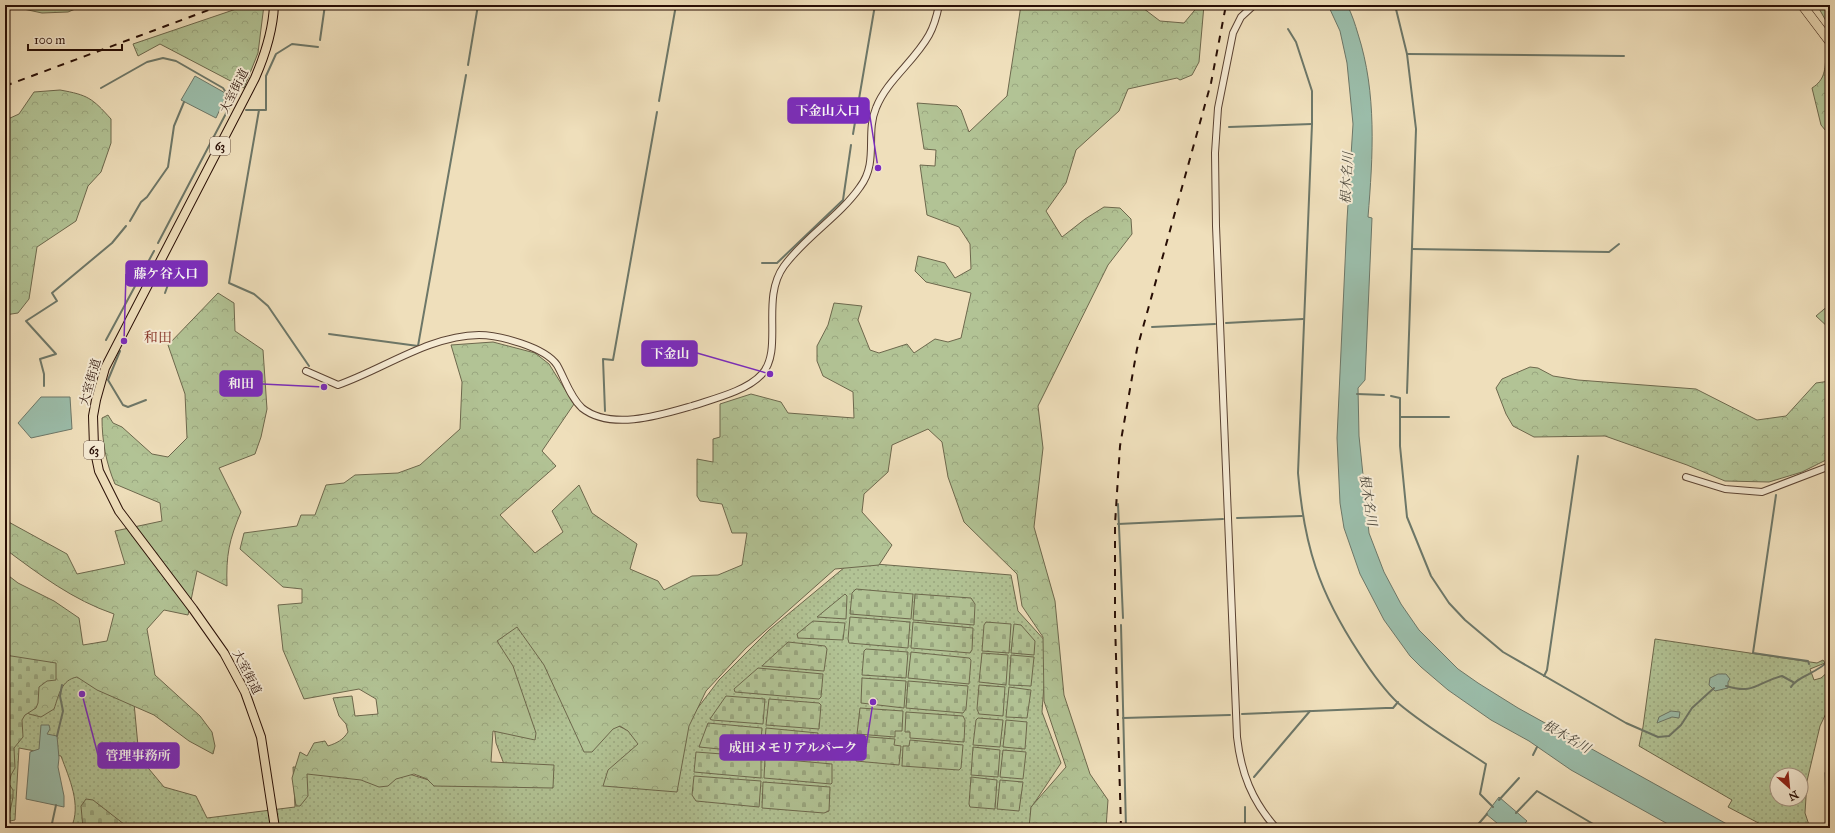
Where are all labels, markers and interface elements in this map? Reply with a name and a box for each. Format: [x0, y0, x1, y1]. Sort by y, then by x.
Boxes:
scale bar [28, 26, 122, 52]
text: 100 m [34, 33, 65, 47]
street label: 大室街道 [217, 66, 251, 116]
callout: 下金山入口 [788, 98, 869, 123]
text: 下金山入口 [795, 103, 861, 119]
road number: 63 [210, 137, 230, 155]
water label: 根木名川 [1338, 150, 1356, 204]
callout: 藤ケ谷入口 [126, 261, 207, 286]
text: 藤ケ谷入口 [133, 266, 199, 282]
district label: 和田 [144, 329, 172, 346]
callout: 下金山 [642, 341, 697, 366]
text: 下金山 [650, 346, 690, 362]
street label: 大室街道 [77, 357, 103, 407]
callout: 和田 [220, 371, 262, 396]
text: 和田 [228, 376, 254, 392]
road number: 63 [84, 441, 104, 459]
water label: 根木名川 [1356, 473, 1380, 529]
street label: 大室街道 [230, 647, 264, 697]
water label: 根木名川 [1540, 717, 1595, 758]
callout: 成田メモリアルパーク [720, 735, 866, 760]
text: 成田メモリアルパーク [729, 740, 857, 756]
callout: 管理事務所 [98, 743, 179, 768]
text: 管理事務所 [105, 748, 171, 764]
north arrow [1769, 767, 1809, 807]
text: N [1786, 788, 1800, 804]

